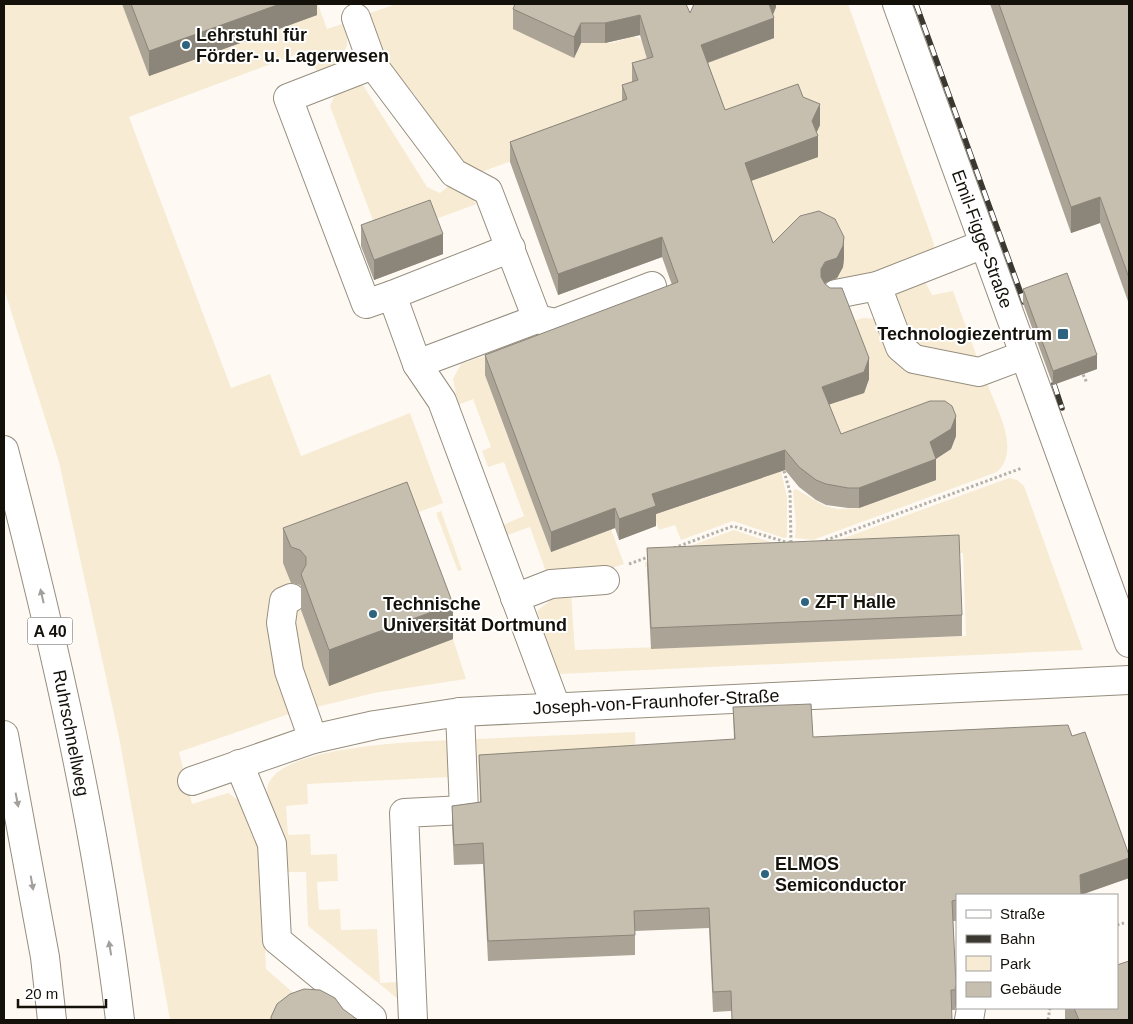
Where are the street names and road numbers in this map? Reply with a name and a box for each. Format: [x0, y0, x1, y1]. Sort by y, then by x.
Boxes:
street label: Emil-Figge-Straße [948, 167, 1016, 311]
road number: A 40 [28, 618, 72, 644]
street label: Ruhrschnellweg [49, 668, 93, 798]
street label: Joseph-von-Fraunhofer-Straße [532, 686, 780, 718]

